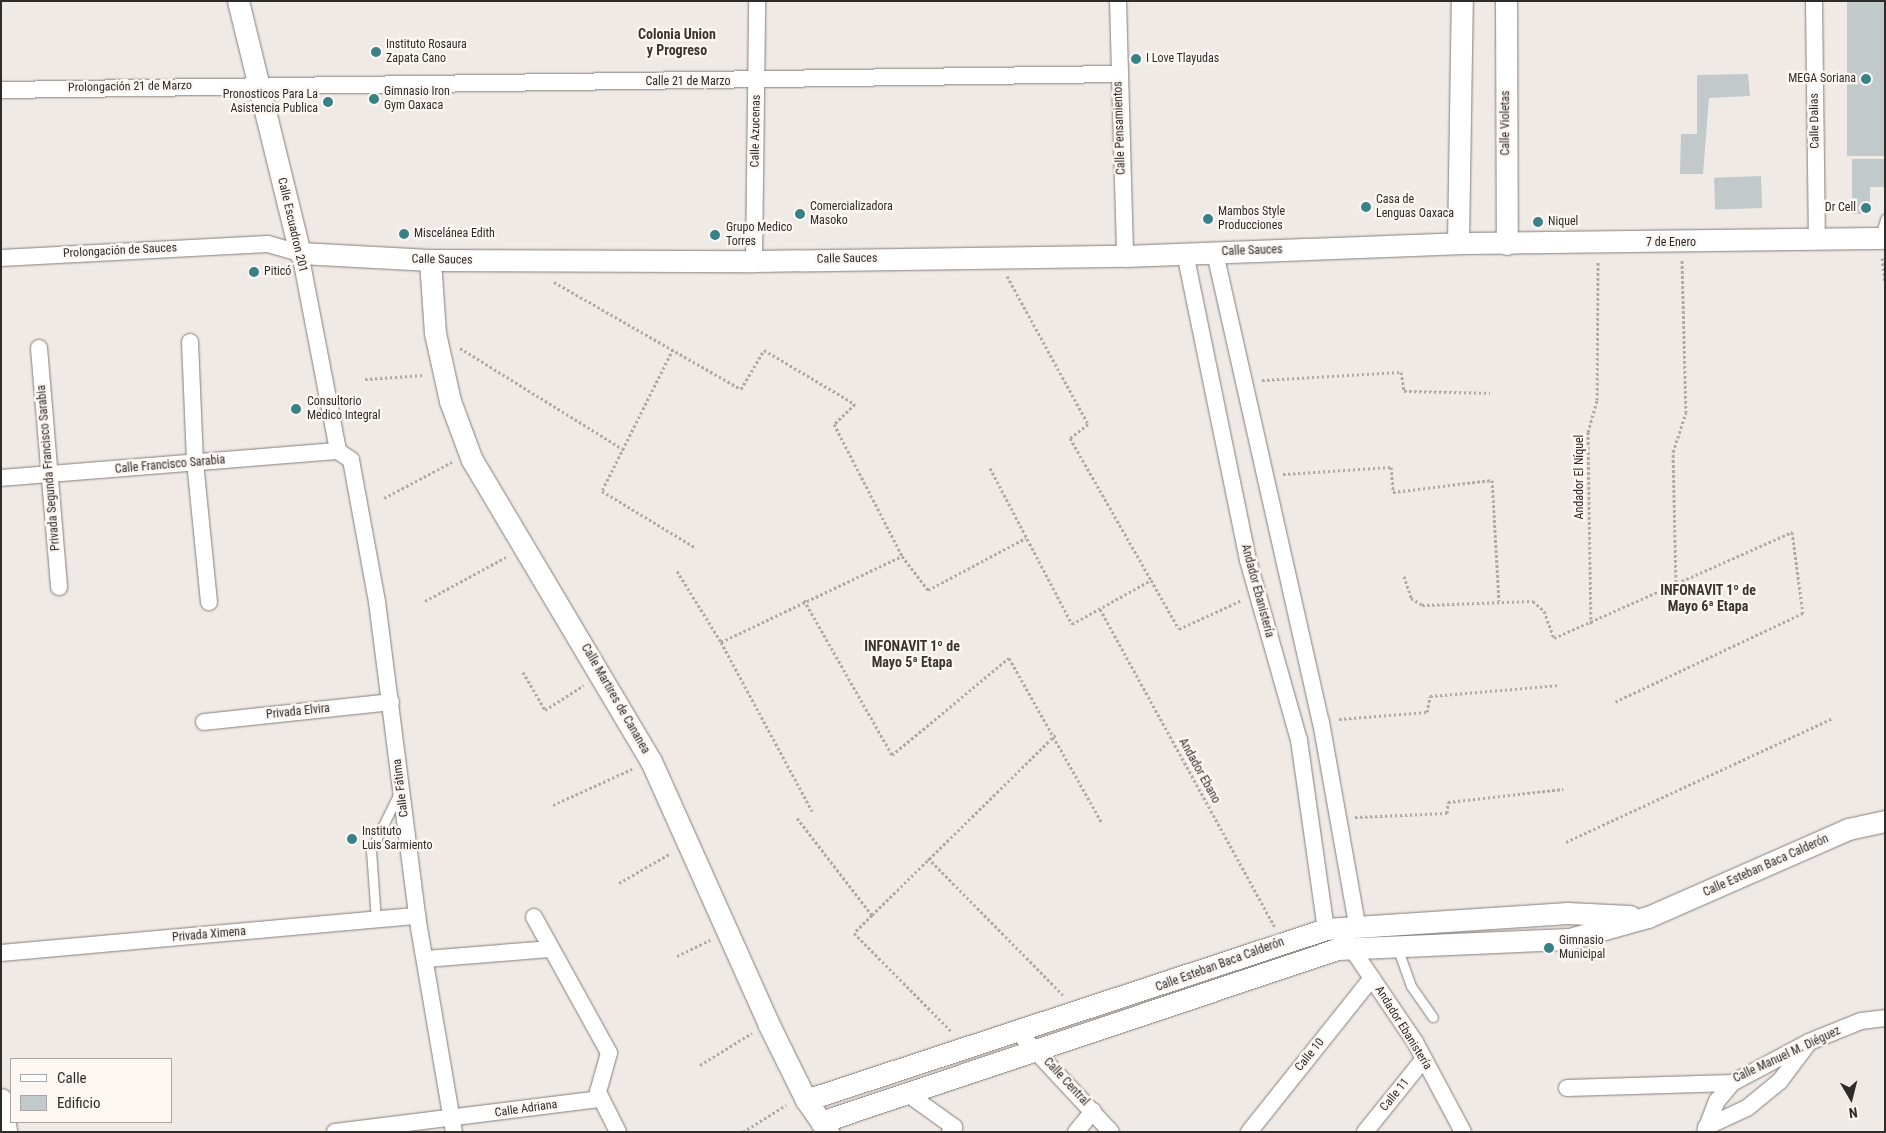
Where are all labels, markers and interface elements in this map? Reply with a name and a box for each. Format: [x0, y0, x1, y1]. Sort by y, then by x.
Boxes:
district label: Colonia Union y Progreso [638, 26, 716, 58]
place label: Instituto Rosaura Zapata Cano [386, 38, 467, 66]
marker: Instituto Rosaura Zapata Cano [370, 46, 382, 58]
place label: I Love Tlayudas [1146, 52, 1219, 66]
marker: I Love Tlayudas [1130, 53, 1142, 65]
place label: MEGA Soriana [1788, 72, 1856, 86]
marker: MEGA Soriana [1860, 73, 1872, 85]
street label: Calle 21 de Marzo [645, 75, 731, 89]
street label: Prolongación 21 de Marzo [68, 79, 192, 95]
street label: Calle Pensamientos [1111, 81, 1129, 175]
place label: Gimnasio Iron Gym Oaxaca [384, 85, 450, 113]
place label: Pronosticos Para La Asistencia Publica [223, 88, 318, 116]
street label: Calle Violetas [1499, 90, 1513, 156]
marker: Gimnasio Iron Gym Oaxaca [368, 93, 380, 105]
street label: Calle Dalias [1807, 93, 1823, 149]
street label: Calle Azucenas [748, 95, 764, 167]
marker: Pronosticos Para La Asistencia Publica [322, 96, 334, 108]
street label: Calle Escuadron 201 [274, 176, 310, 274]
place label: Casa de Lenguas Oaxaca [1376, 193, 1454, 221]
place label: Comercializadora Masoko [810, 200, 893, 228]
marker: Casa de Lenguas Oaxaca [1360, 201, 1372, 213]
place label: Dr Cell [1825, 201, 1856, 215]
marker: Dr Cell [1860, 202, 1872, 214]
place label: Mambos Style Producciones [1218, 205, 1285, 233]
marker: Comercializadora Masoko [794, 208, 806, 220]
marker: Mambos Style Producciones [1202, 213, 1214, 225]
place label: Niquel [1548, 215, 1578, 229]
marker: Niquel [1532, 216, 1544, 228]
place label: Grupo Medico Torres [726, 221, 792, 249]
place label: Miscelánea Edith [414, 227, 495, 241]
marker: Miscelánea Edith [398, 228, 410, 240]
marker: Grupo Medico Torres [708, 228, 722, 242]
street label: 7 de Enero [1646, 236, 1696, 250]
street label: Prolongación de Sauces [63, 241, 177, 261]
street label: Calle Sauces [1221, 243, 1283, 259]
street label: Calle Sauces [816, 251, 878, 267]
street label: Calle Sauces [411, 252, 473, 268]
place label: Piticó [264, 265, 291, 279]
marker: Piticó [248, 266, 260, 278]
street label: Privada Segunda Francisco Sarabia [35, 384, 63, 552]
place label: Consultorio Medico Integral [307, 395, 381, 423]
marker: Consultorio Medico Integral [289, 402, 303, 416]
street label: Andador El Níquel [1573, 435, 1587, 519]
street label: Calle Francisco Sarabia [114, 453, 226, 477]
street label: Andador Ebanistería [1238, 543, 1276, 639]
district label: INFONAVIT 1º de Mayo 6ª Etapa [1660, 582, 1756, 614]
district label: INFONAVIT 1º de Mayo 5ª Etapa [864, 638, 960, 670]
street label: Calle Martires de Cananea [578, 641, 652, 757]
street label: Privada Elvira [265, 701, 331, 723]
street label: Andador Ebano [1175, 736, 1223, 806]
street label: Calle Fátima [390, 758, 412, 818]
place label: Instituto Luis Sarmiento [362, 825, 433, 853]
street label: Calle Esteban Baca Calderón [1701, 832, 1831, 900]
marker: Instituto Luis Sarmiento [346, 833, 358, 845]
street label: Privada Ximena [172, 925, 246, 945]
place label: Gimnasio Municipal [1559, 934, 1605, 962]
street label: Calle Esteban Baca Calderón [1154, 935, 1286, 995]
marker: Gimnasio Municipal [1543, 942, 1555, 954]
street label: Andador Ebanistería [1371, 984, 1435, 1072]
street label: Calle Manuel M. Diéguez [1731, 1024, 1843, 1086]
street label: Calle 10 [1292, 1036, 1328, 1074]
street label: Calle Central [1040, 1055, 1092, 1109]
legend [10, 1058, 172, 1123]
text: Calle [57, 1069, 87, 1087]
north arrow [1826, 1073, 1876, 1123]
street label: Calle 11 [1377, 1076, 1413, 1114]
text: Edificio [57, 1094, 100, 1112]
street label: Calle Adriana [494, 1097, 558, 1121]
text: N [1848, 1104, 1858, 1121]

